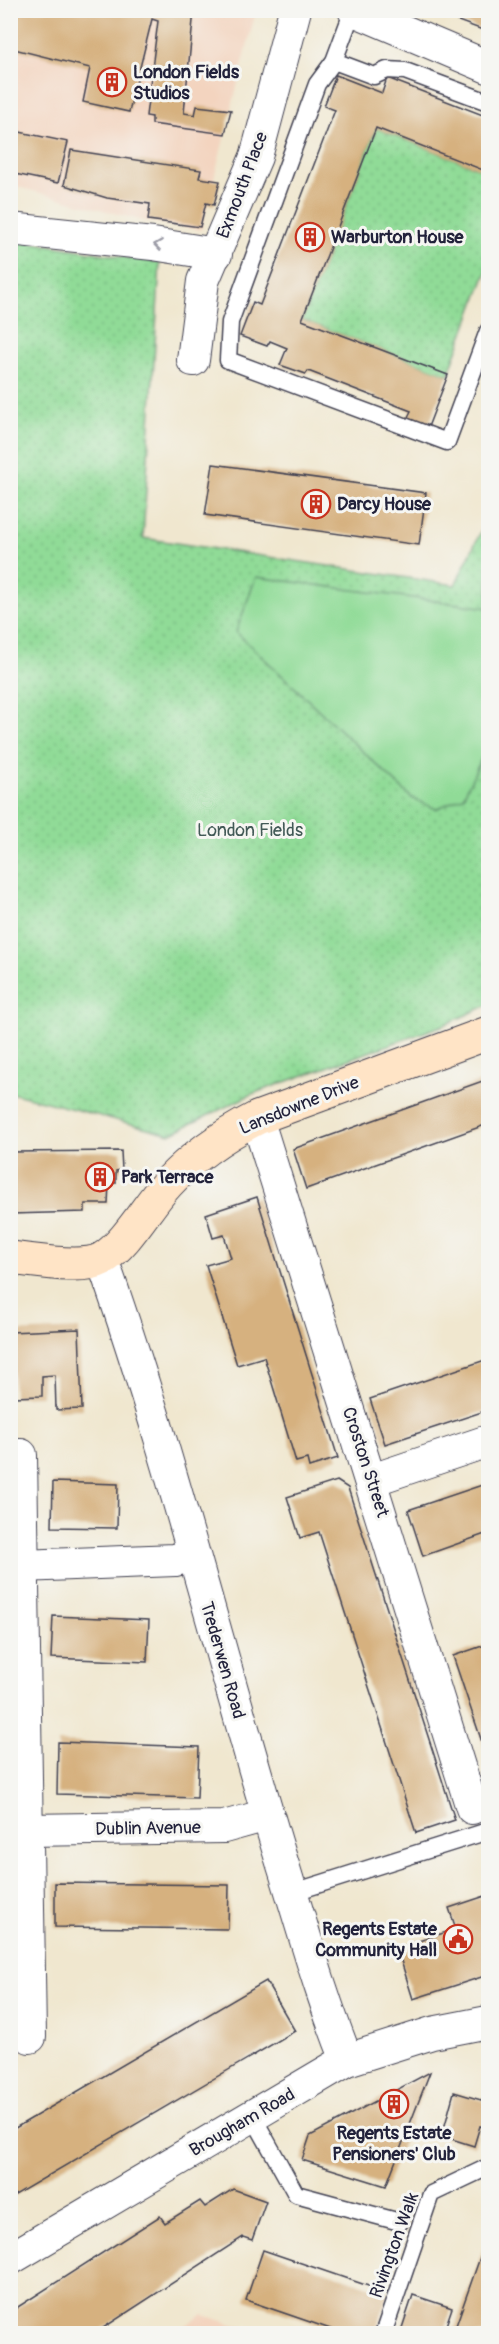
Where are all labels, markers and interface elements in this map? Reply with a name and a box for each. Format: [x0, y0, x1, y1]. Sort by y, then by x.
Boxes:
place label: London Fields Studios [133, 61, 240, 105]
building icon: London Fields Studios [96, 66, 128, 98]
street label: Exmouth Place [212, 128, 273, 242]
building icon: Warburton House [294, 221, 326, 253]
place label: Warburton House [331, 226, 464, 249]
one-way arrow [153, 239, 163, 252]
building icon: Darcy House [300, 488, 332, 520]
place label: Darcy House [337, 493, 432, 516]
park label: London Fields [197, 819, 303, 842]
street label: Lansdowne Drive [236, 1071, 363, 1140]
building icon: Park Terrace [84, 1161, 116, 1193]
place label: Park Terrace [121, 1166, 215, 1189]
street label: Croston Street [337, 1404, 394, 1521]
street label: Trederwen Road [195, 1599, 250, 1721]
street label: Dublin Avenue [95, 1816, 201, 1841]
place label: Regents Estate Community Hall [315, 1918, 438, 1962]
public building icon: Regents Estate Community Hall [442, 1923, 474, 1955]
street label: Brougham Road [185, 2083, 299, 2162]
building icon: Regents Estate Pensioners' Club [378, 2088, 410, 2120]
place label: Regents Estate Pensioners' Club [332, 2122, 456, 2166]
street label: Rivington Walk [365, 2189, 424, 2301]

